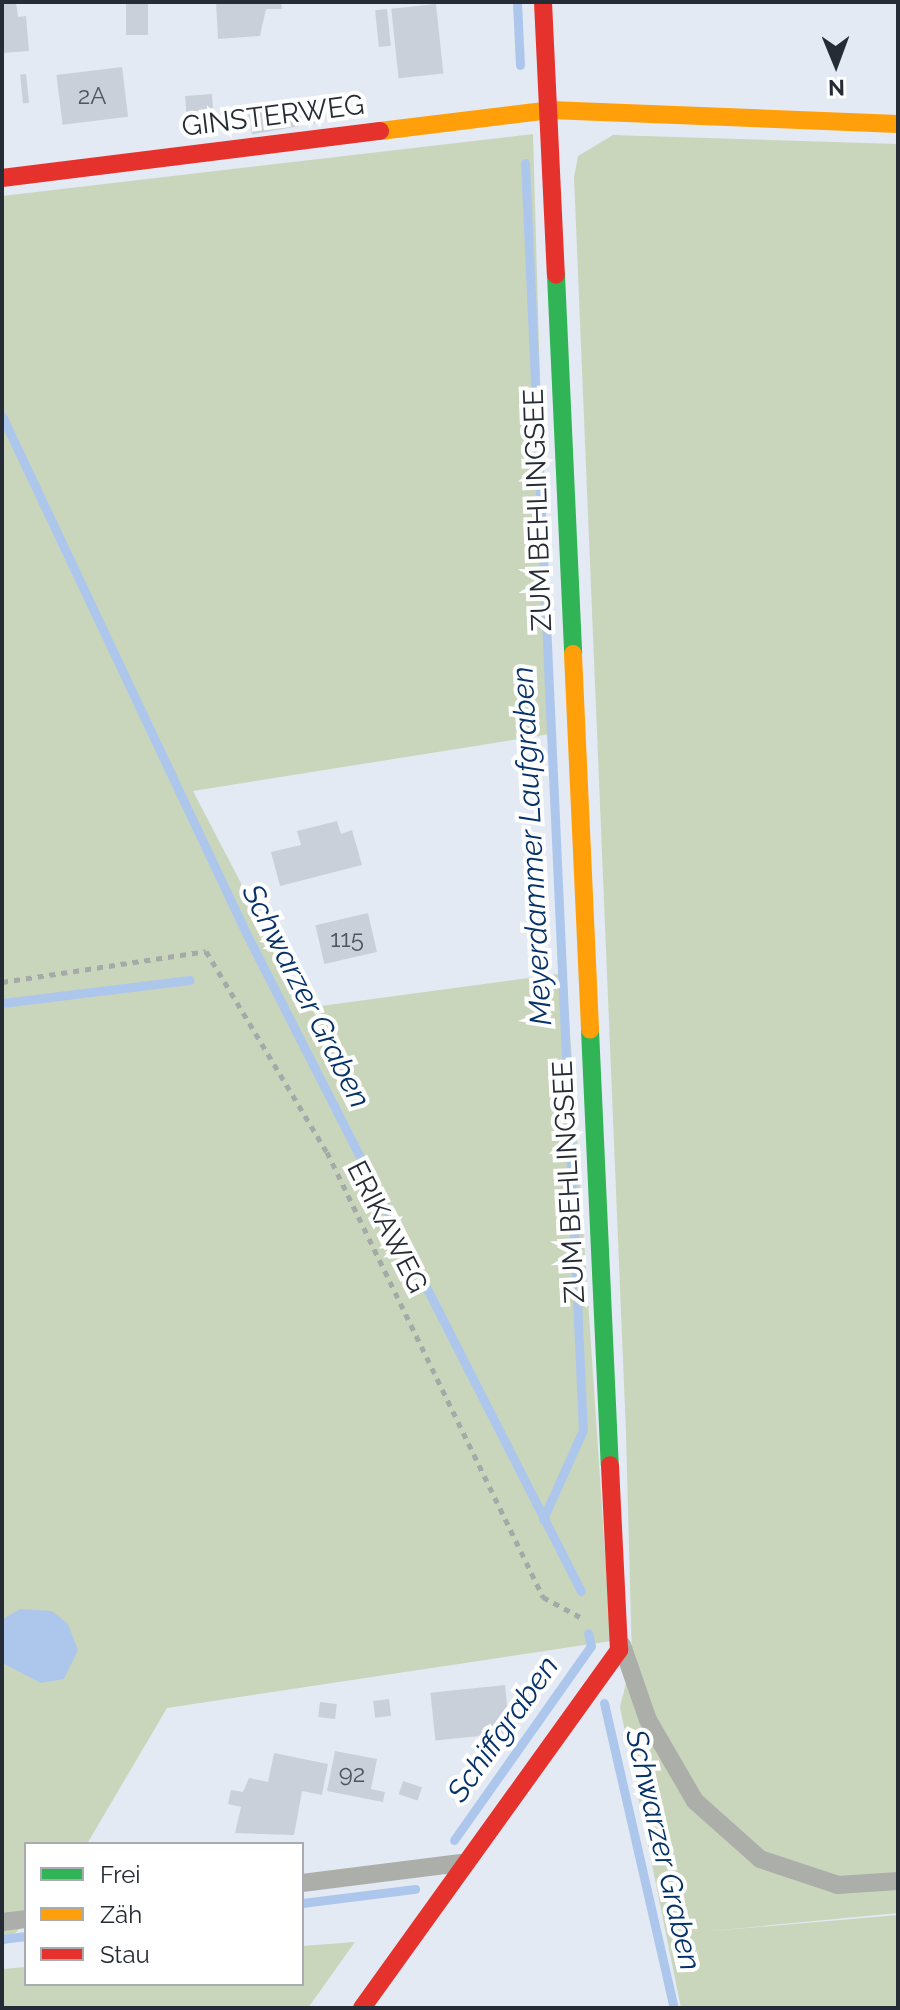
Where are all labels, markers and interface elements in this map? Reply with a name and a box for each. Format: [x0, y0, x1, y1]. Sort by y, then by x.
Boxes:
north arrow [796, 24, 876, 104]
text: N [828, 75, 845, 101]
house number: 2A [78, 82, 106, 110]
street label: GINSTERWEG [180, 88, 366, 144]
street label: ZUM BEHLINGSEE [517, 388, 559, 632]
water label: Meyerdammer Laufgraben [505, 665, 559, 1027]
water label: Schwarzer Graben [234, 878, 378, 1114]
house number: 115 [330, 925, 364, 953]
street label: ZUM BEHLINGSEE [546, 1060, 592, 1304]
street label: ERIKAWEG [339, 1155, 435, 1299]
water label: Schiffgraben [440, 1649, 566, 1809]
water label: Schwarzer Graben [618, 1726, 708, 1974]
house number: 92 [339, 1760, 365, 1788]
legend [24, 1842, 304, 1986]
text: Frei [100, 1860, 141, 1889]
text: Zäh [100, 1900, 142, 1929]
text: Stau [100, 1940, 150, 1969]

